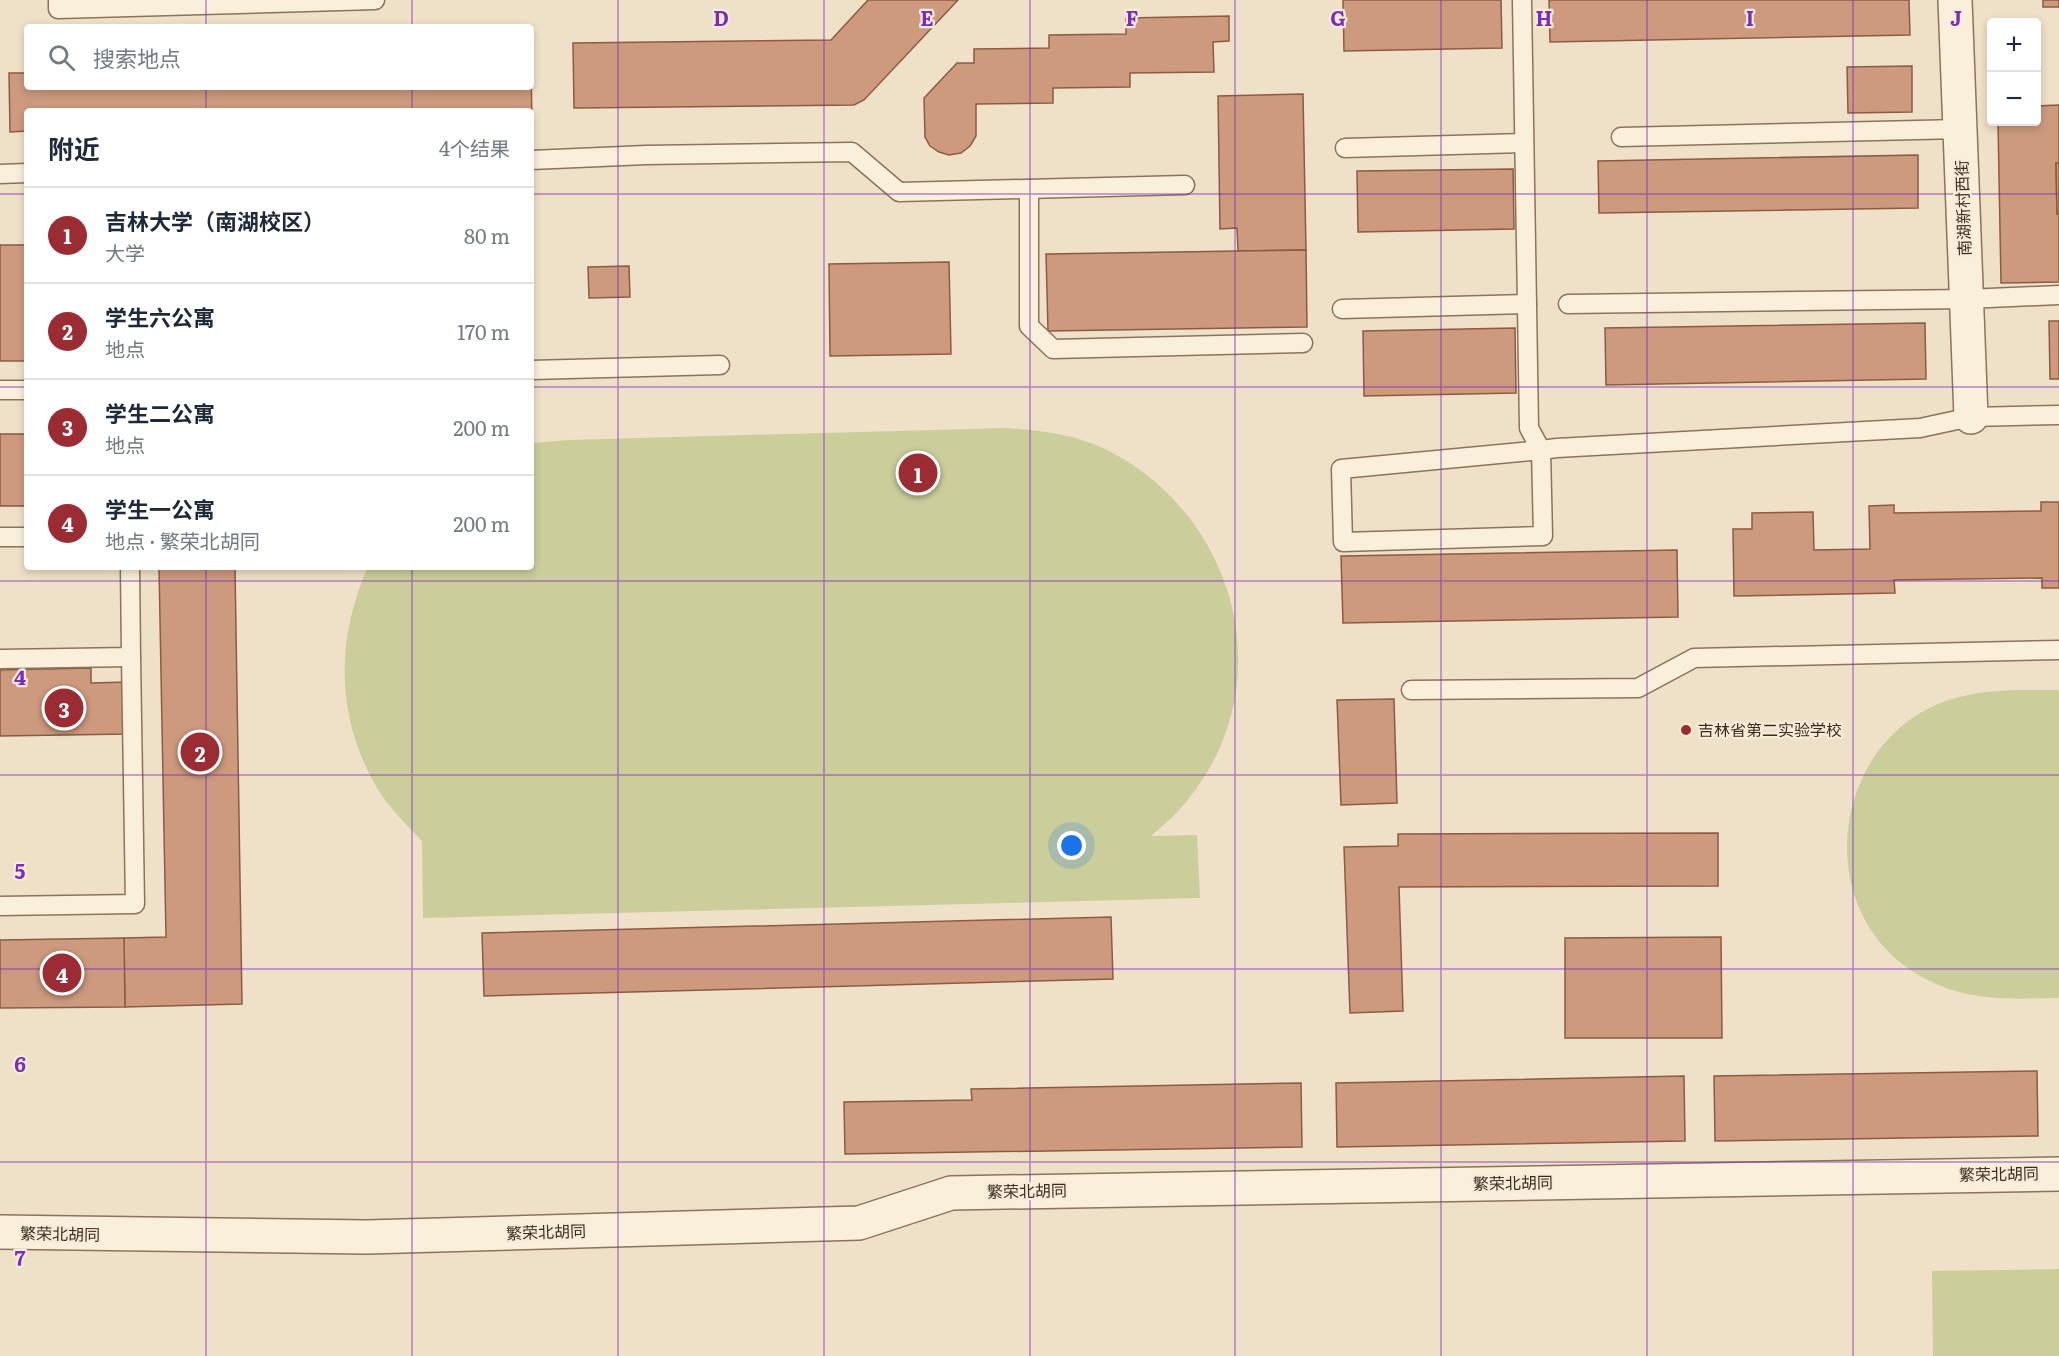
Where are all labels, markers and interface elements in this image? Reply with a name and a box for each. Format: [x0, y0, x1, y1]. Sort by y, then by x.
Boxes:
text: D [713, 2, 729, 32]
text: E [920, 2, 934, 32]
text: F [1126, 2, 1139, 32]
text: G [1330, 2, 1346, 32]
text: H [1536, 2, 1552, 32]
text: I [1746, 2, 1754, 32]
text: J [1950, 2, 1962, 32]
map controls [1987, 18, 2041, 126]
button: + [1987, 18, 2041, 72]
search box [24, 24, 534, 90]
icon: search [45, 41, 78, 74]
text: 搜索地点 [93, 41, 181, 74]
button: − [1987, 72, 2041, 126]
text: 附近 [48, 128, 100, 167]
text: 4个结果 [439, 132, 510, 162]
street label: 南湖新村西街 [1948, 160, 1976, 256]
text: 吉林大学（南湖校区） [105, 204, 325, 237]
text: 1 [63, 220, 72, 250]
text: 80 m [464, 220, 510, 250]
text: 大学 [105, 237, 145, 267]
text: 学生六公寓 [105, 300, 215, 333]
text: 2 [62, 316, 73, 346]
text: 170 m [457, 316, 510, 346]
text: 地点 [105, 333, 145, 363]
text: 学生二公寓 [105, 396, 215, 429]
text: 3 [62, 412, 73, 442]
text: 200 m [453, 412, 510, 442]
text: 地点 [105, 429, 145, 459]
pin: 1 [898, 450, 938, 496]
text: 学生一公寓 [105, 492, 215, 525]
text: 4 [61, 508, 74, 538]
text: 200 m [453, 508, 510, 538]
text: 地点 · 繁荣北胡同 [105, 525, 260, 555]
text: 4 [14, 661, 26, 691]
pin: 3 [44, 686, 84, 730]
place label: 吉林省第二实验学校 [1698, 717, 1842, 741]
marker: 吉林省第二实验学校 [1679, 723, 1693, 737]
pin: 2 [180, 730, 220, 774]
your location [1057, 831, 1086, 860]
text: 5 [15, 855, 26, 885]
pin: 4 [42, 950, 82, 996]
text: 6 [14, 1048, 26, 1078]
street label: 繁荣北胡同 [1959, 1160, 2039, 1186]
street label: 繁荣北胡同 [1473, 1169, 1553, 1195]
street label: 繁荣北胡同 [987, 1177, 1067, 1203]
street label: 繁荣北胡同 [506, 1218, 586, 1244]
street label: 繁荣北胡同 [20, 1220, 100, 1246]
text: 7 [15, 1242, 26, 1272]

